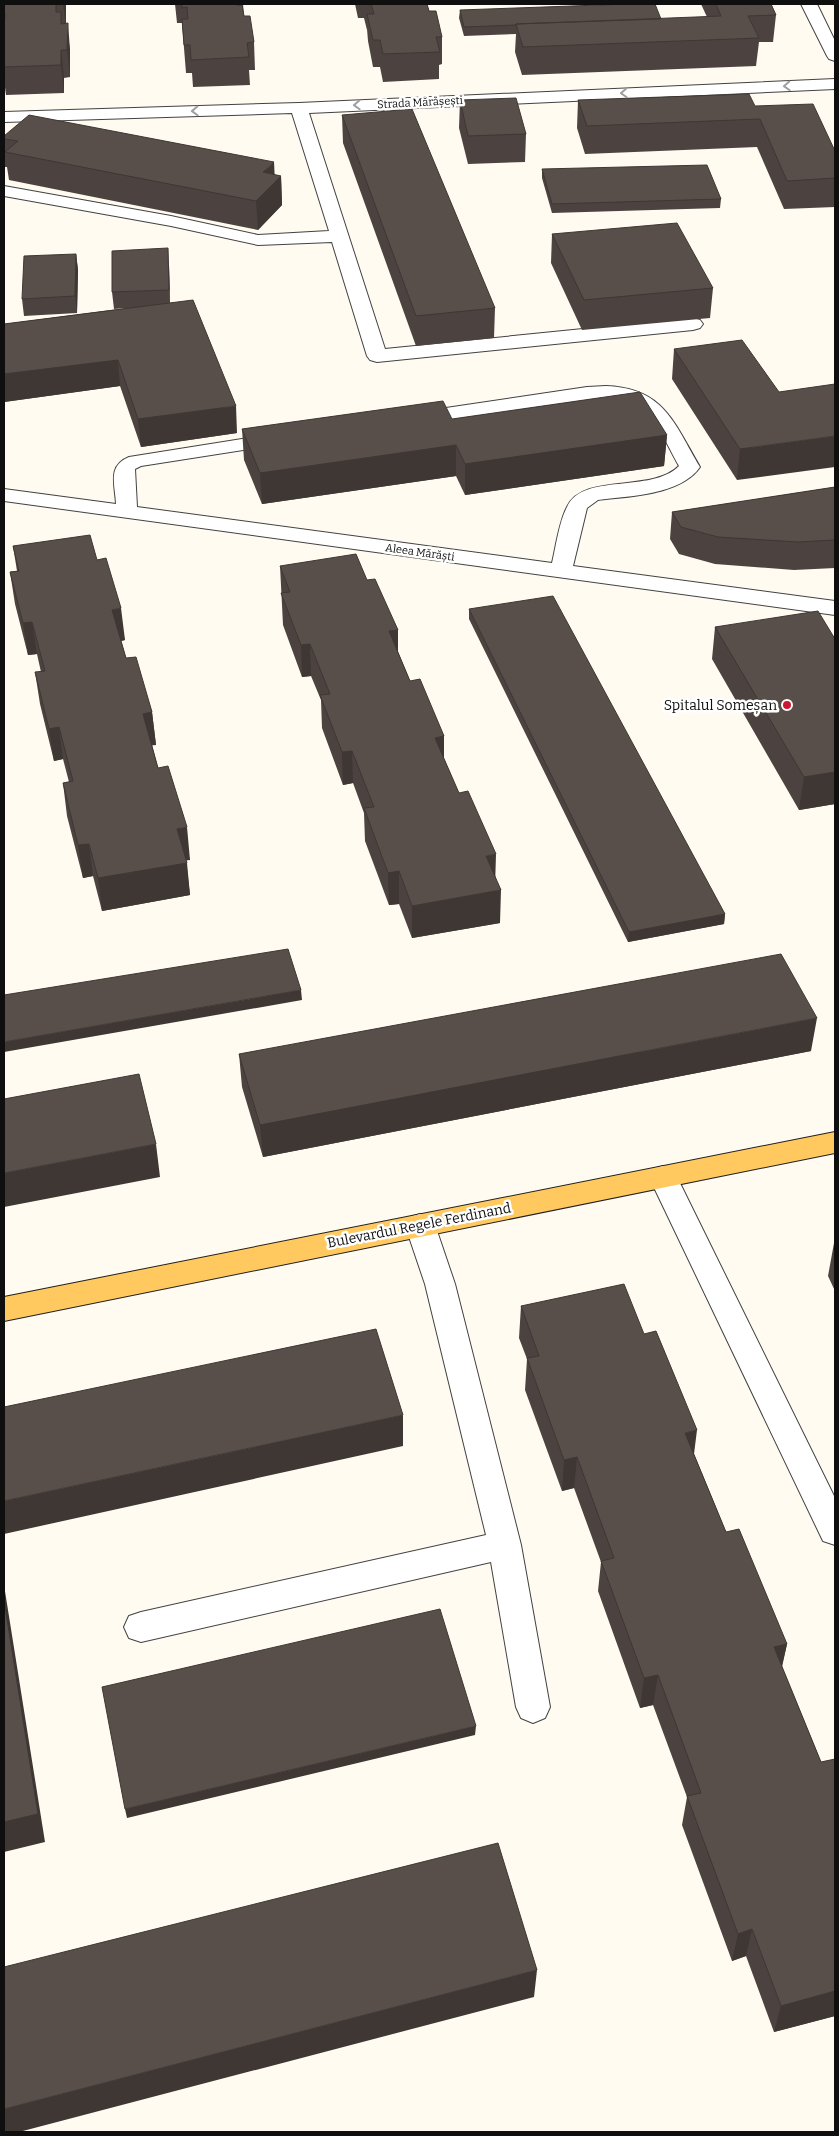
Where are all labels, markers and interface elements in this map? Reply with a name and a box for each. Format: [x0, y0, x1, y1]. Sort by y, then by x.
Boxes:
one-way arrow [782, 81, 790, 92]
one-way arrow [620, 88, 628, 99]
street label: Strada Mărășești [377, 94, 464, 111]
one-way arrow [353, 100, 360, 110]
one-way arrow [190, 106, 198, 116]
street label: Aleea Mărăști [384, 541, 456, 564]
place label: Spitalul Someșan [664, 697, 777, 715]
marker: Spitalul Someșan [781, 699, 793, 711]
street label: Bulevardul Regele Ferdinand [326, 1199, 512, 1252]

